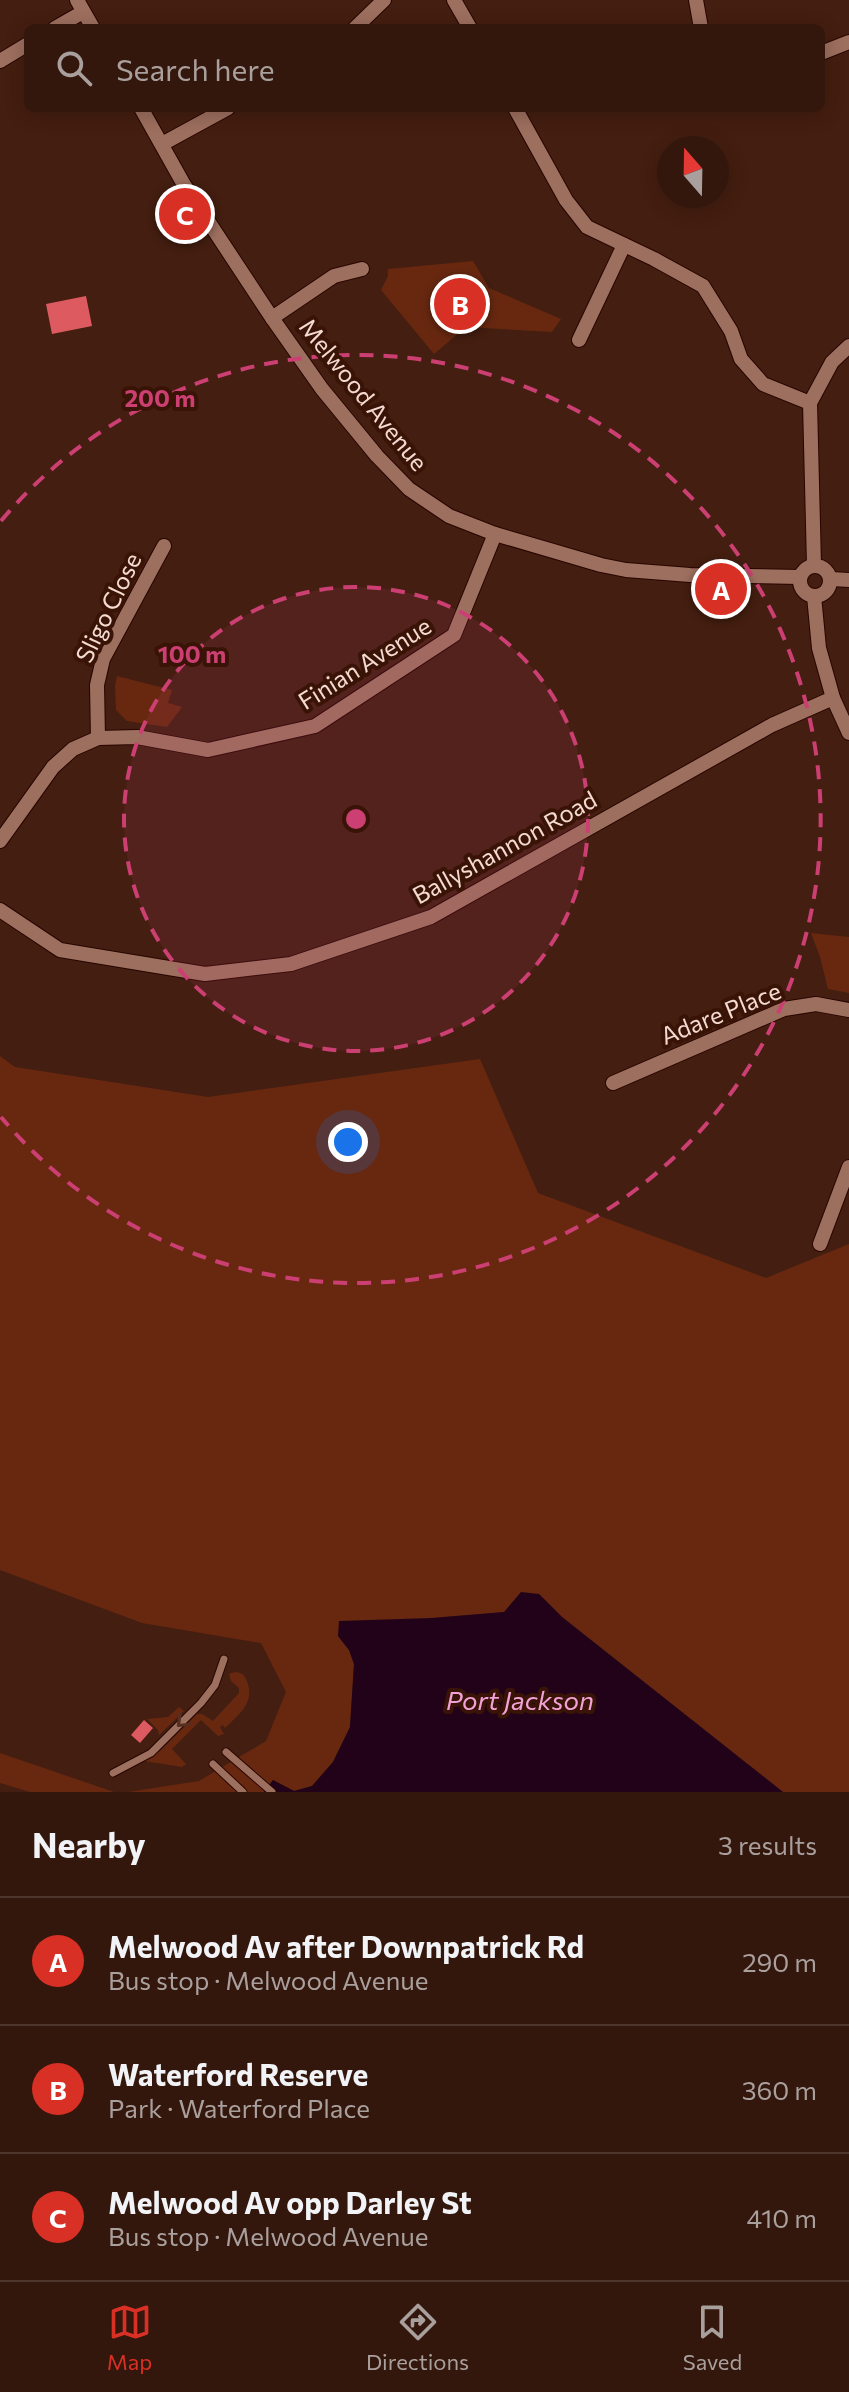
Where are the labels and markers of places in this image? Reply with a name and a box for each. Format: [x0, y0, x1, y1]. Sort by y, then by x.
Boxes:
pin: C [159, 184, 211, 244]
pin: B [434, 274, 486, 334]
pin: A [695, 559, 747, 619]
centre of rings [342, 805, 370, 833]

